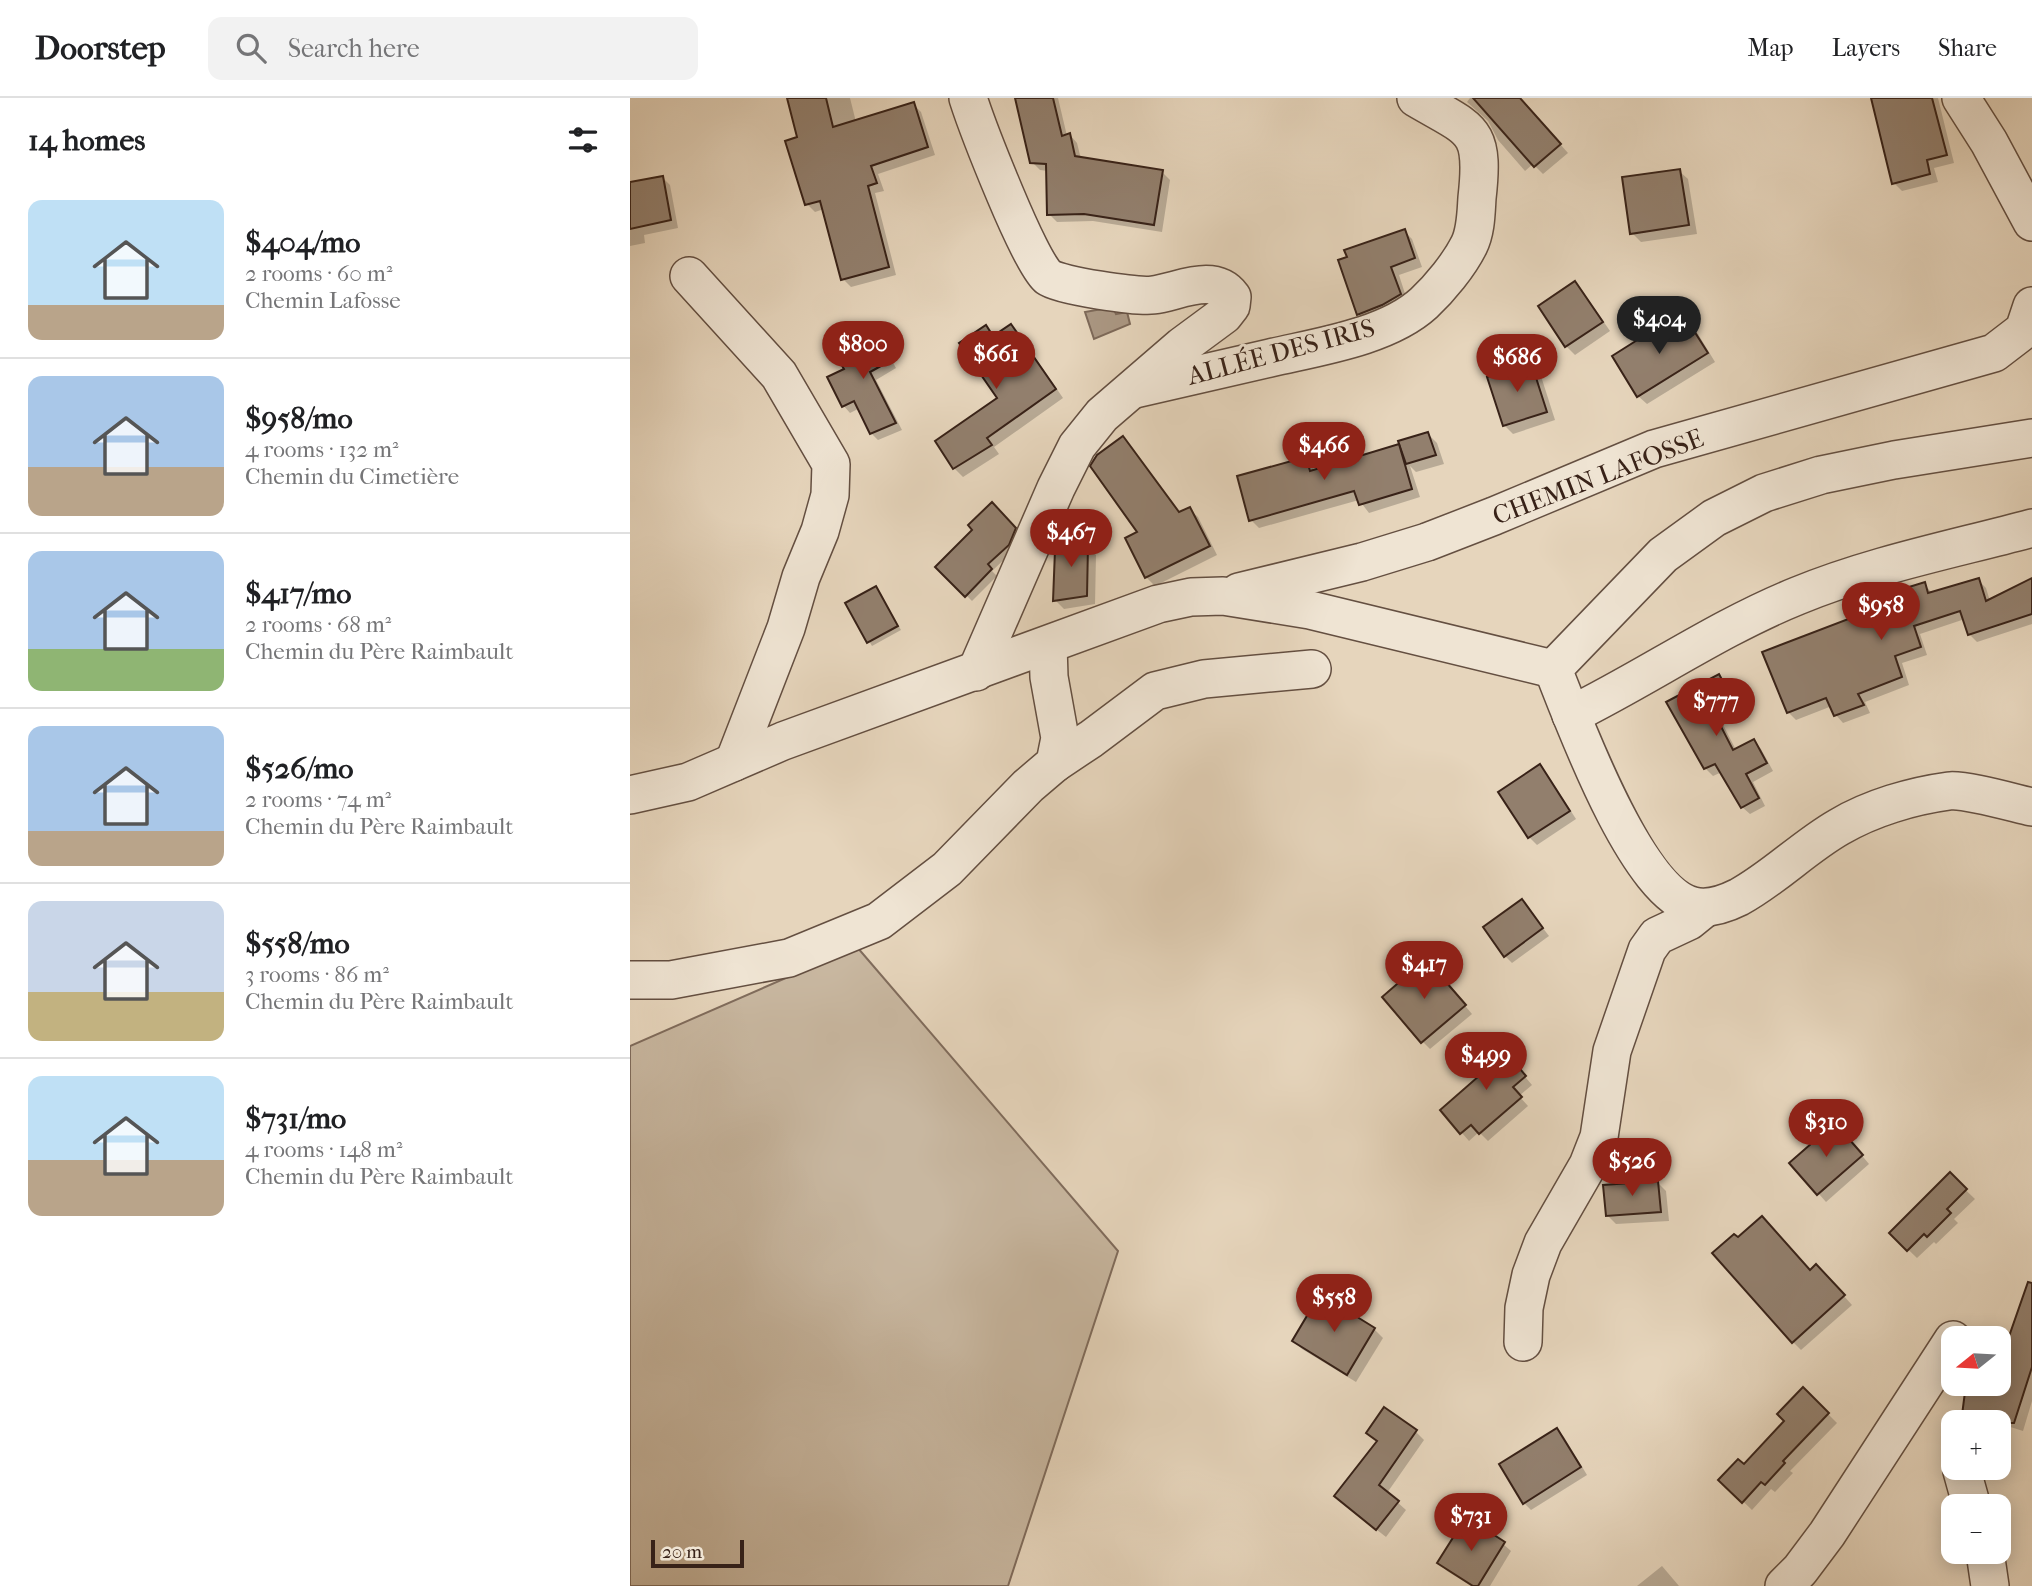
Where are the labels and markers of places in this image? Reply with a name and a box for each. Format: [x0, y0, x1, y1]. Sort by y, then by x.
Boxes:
pin: $404 [1618, 296, 1700, 356]
pin: $800 [822, 322, 904, 381]
pin: $661 [955, 331, 1037, 391]
pin: $686 [1476, 334, 1558, 394]
pin: $466 [1283, 422, 1365, 482]
pin: $467 [1030, 510, 1112, 569]
pin: $958 [1840, 582, 1922, 642]
pin: $777 [1675, 678, 1757, 738]
pin: $417 [1383, 942, 1465, 1001]
pin: $499 [1445, 1032, 1527, 1092]
pin: $310 [1785, 1100, 1867, 1159]
pin: $526 [1591, 1138, 1673, 1198]
pin: $558 [1293, 1274, 1375, 1334]
pin: $731 [1430, 1494, 1512, 1553]

